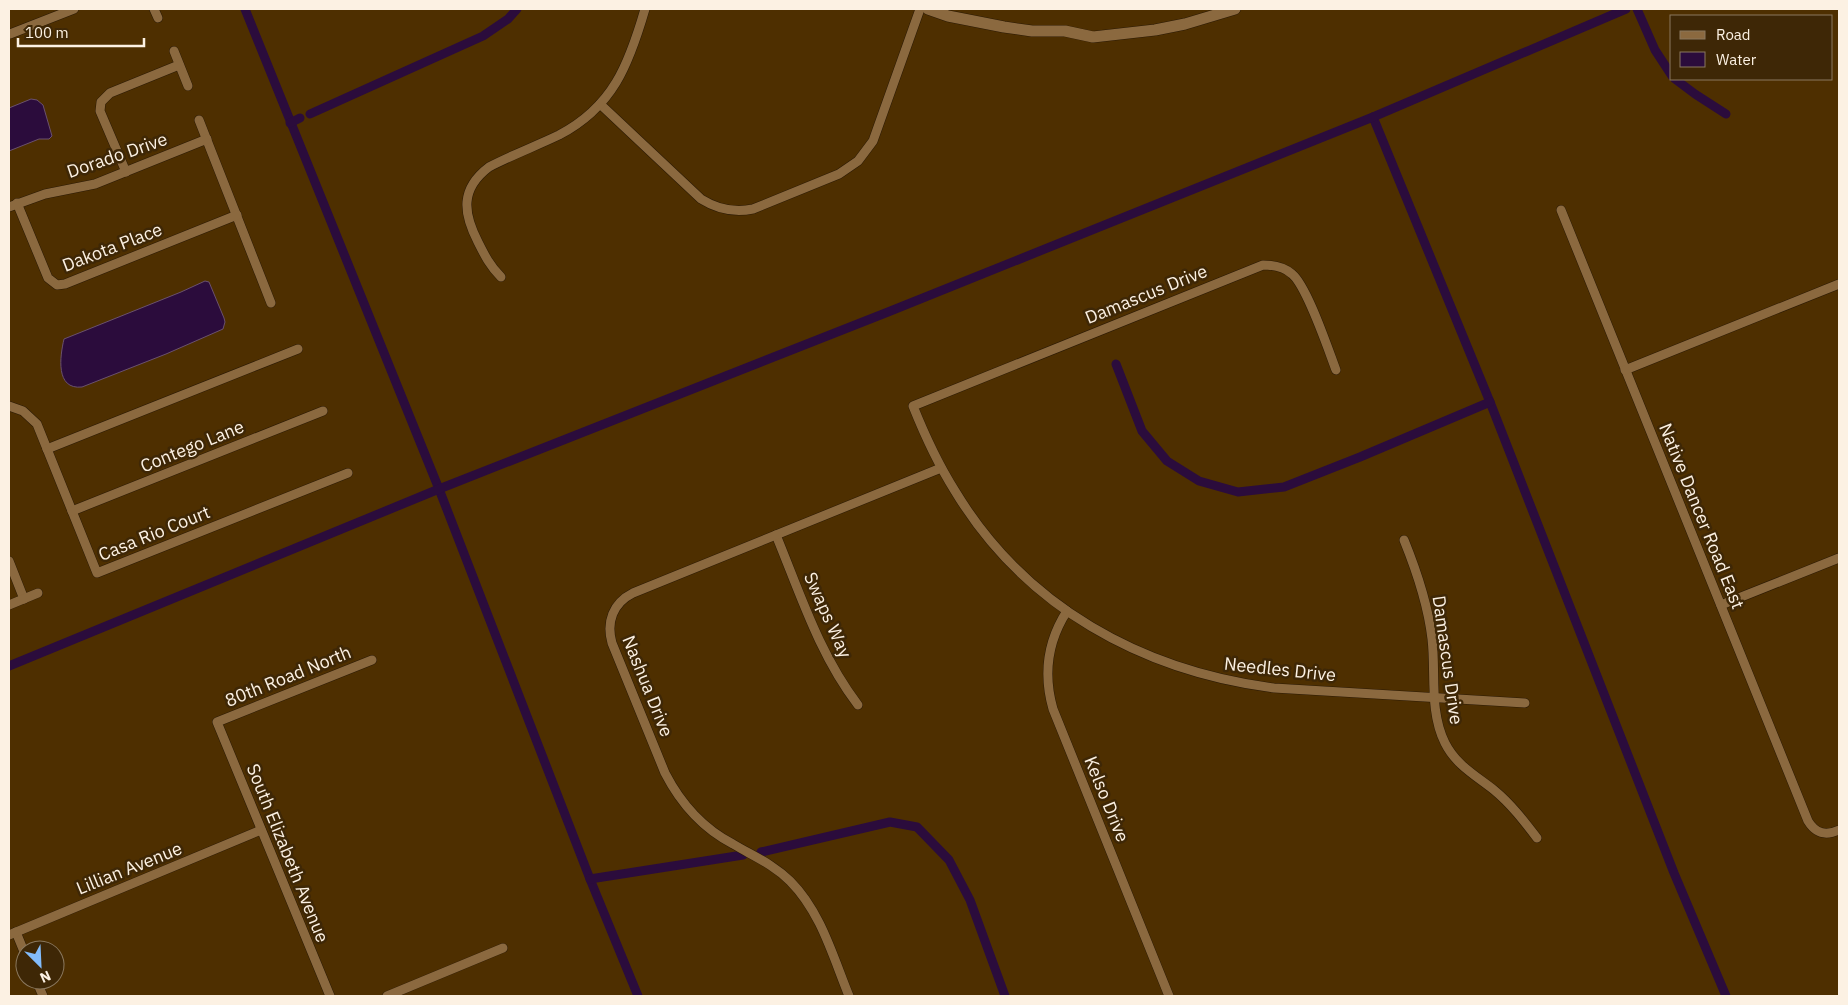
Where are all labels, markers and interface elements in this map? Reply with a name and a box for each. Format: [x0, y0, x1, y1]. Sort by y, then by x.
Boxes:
scale bar [18, 15, 144, 47]
legend [1670, 15, 1833, 80]
text: 100 m [25, 23, 69, 42]
text: Road [1716, 25, 1751, 44]
text: Water [1716, 50, 1757, 69]
street label: Dorado Drive [64, 127, 170, 183]
street label: Dakota Place [59, 217, 165, 277]
street label: Damascus Drive [1081, 259, 1211, 329]
street label: Contego Lane [137, 415, 247, 477]
street label: Native Dancer Road East [1654, 420, 1750, 612]
street label: Casa Rio Court [95, 500, 213, 566]
street label: Swaps Way [799, 568, 857, 662]
street label: Damascus Drive [1428, 594, 1468, 726]
street label: Nashua Drive [617, 632, 679, 740]
street label: 80th Road North [222, 640, 354, 712]
street label: Needles Drive [1223, 652, 1337, 686]
street label: Kelso Drive [1079, 753, 1135, 845]
street label: South Elizabeth Avenue [242, 760, 334, 946]
street label: Lillian Avenue [73, 836, 185, 900]
north arrow [15, 940, 65, 990]
text: N [37, 967, 54, 987]

